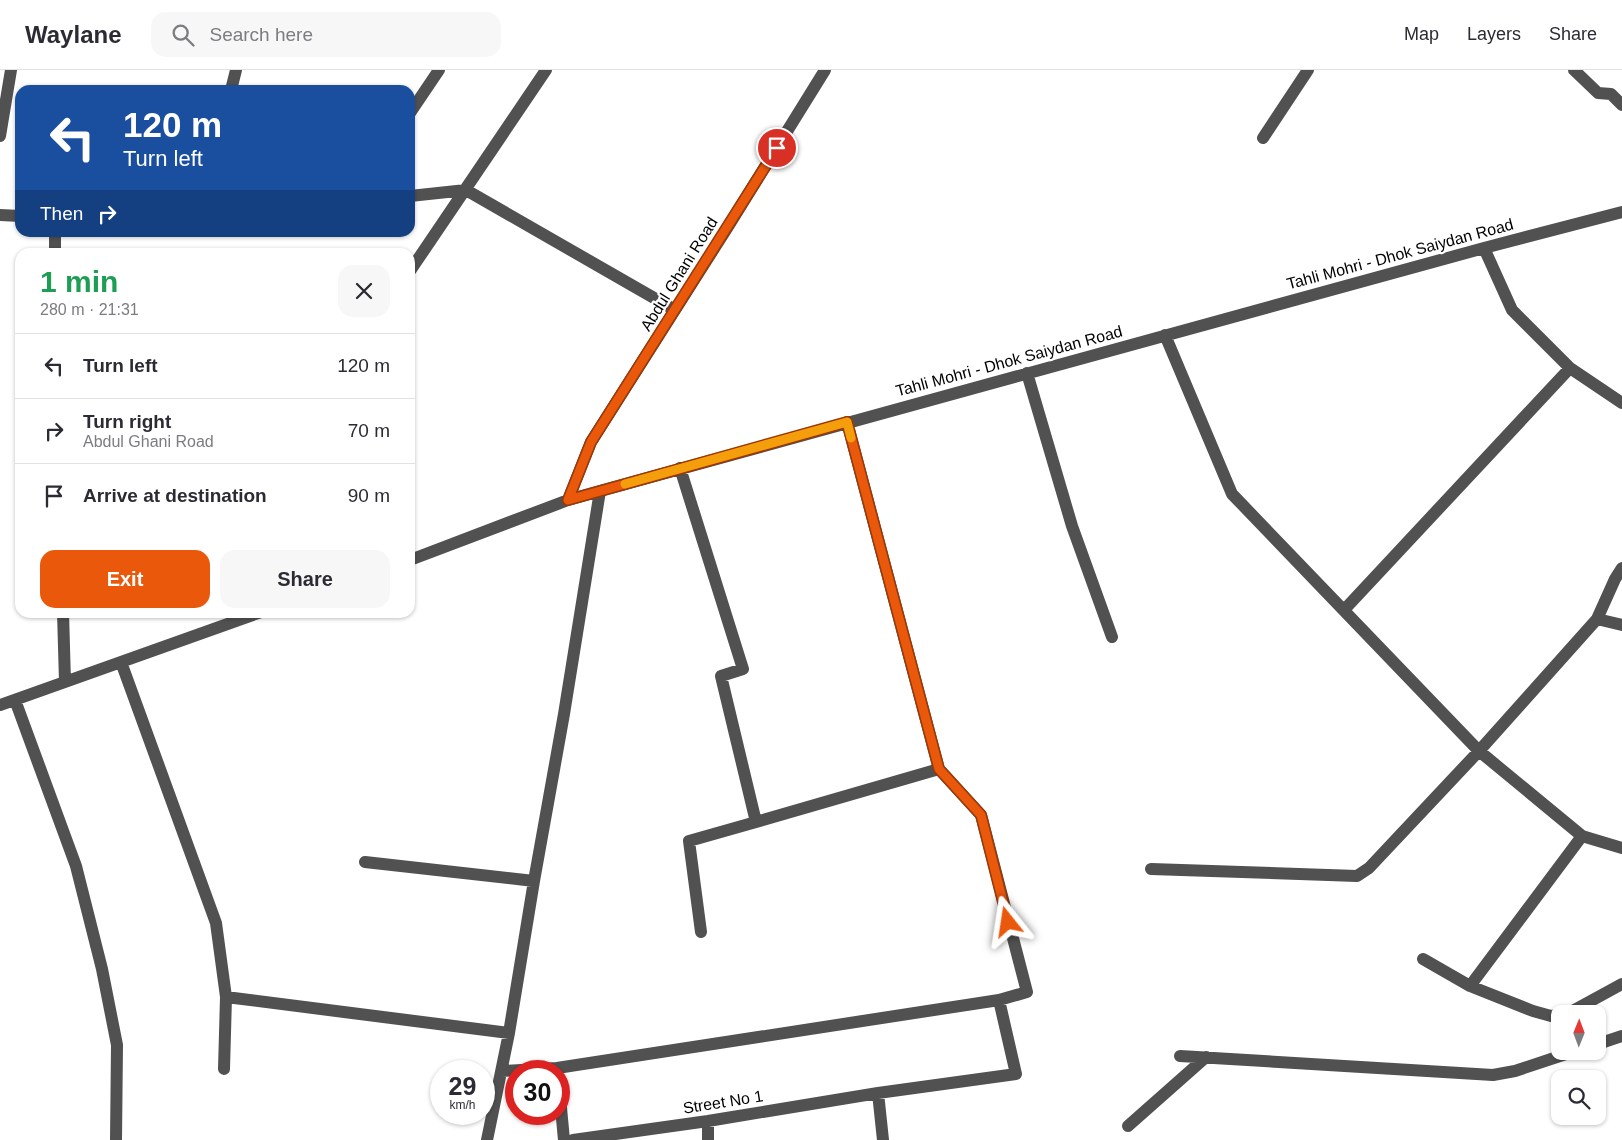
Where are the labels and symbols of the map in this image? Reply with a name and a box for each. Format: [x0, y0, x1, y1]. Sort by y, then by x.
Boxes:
pin [756, 127, 798, 169]
street label: Abdul Ghani Road [637, 214, 721, 334]
street label: Tahli Mohri - Dhok Saiydan Road [1285, 216, 1515, 292]
street label: Tahli Mohri - Dhok Saiydan Road [894, 323, 1124, 399]
position arrow [981, 895, 1033, 947]
north arrow [1551, 1005, 1606, 1060]
speed limit sign: 30 [505, 1060, 570, 1125]
street label: Street No 1 [682, 1087, 764, 1117]

